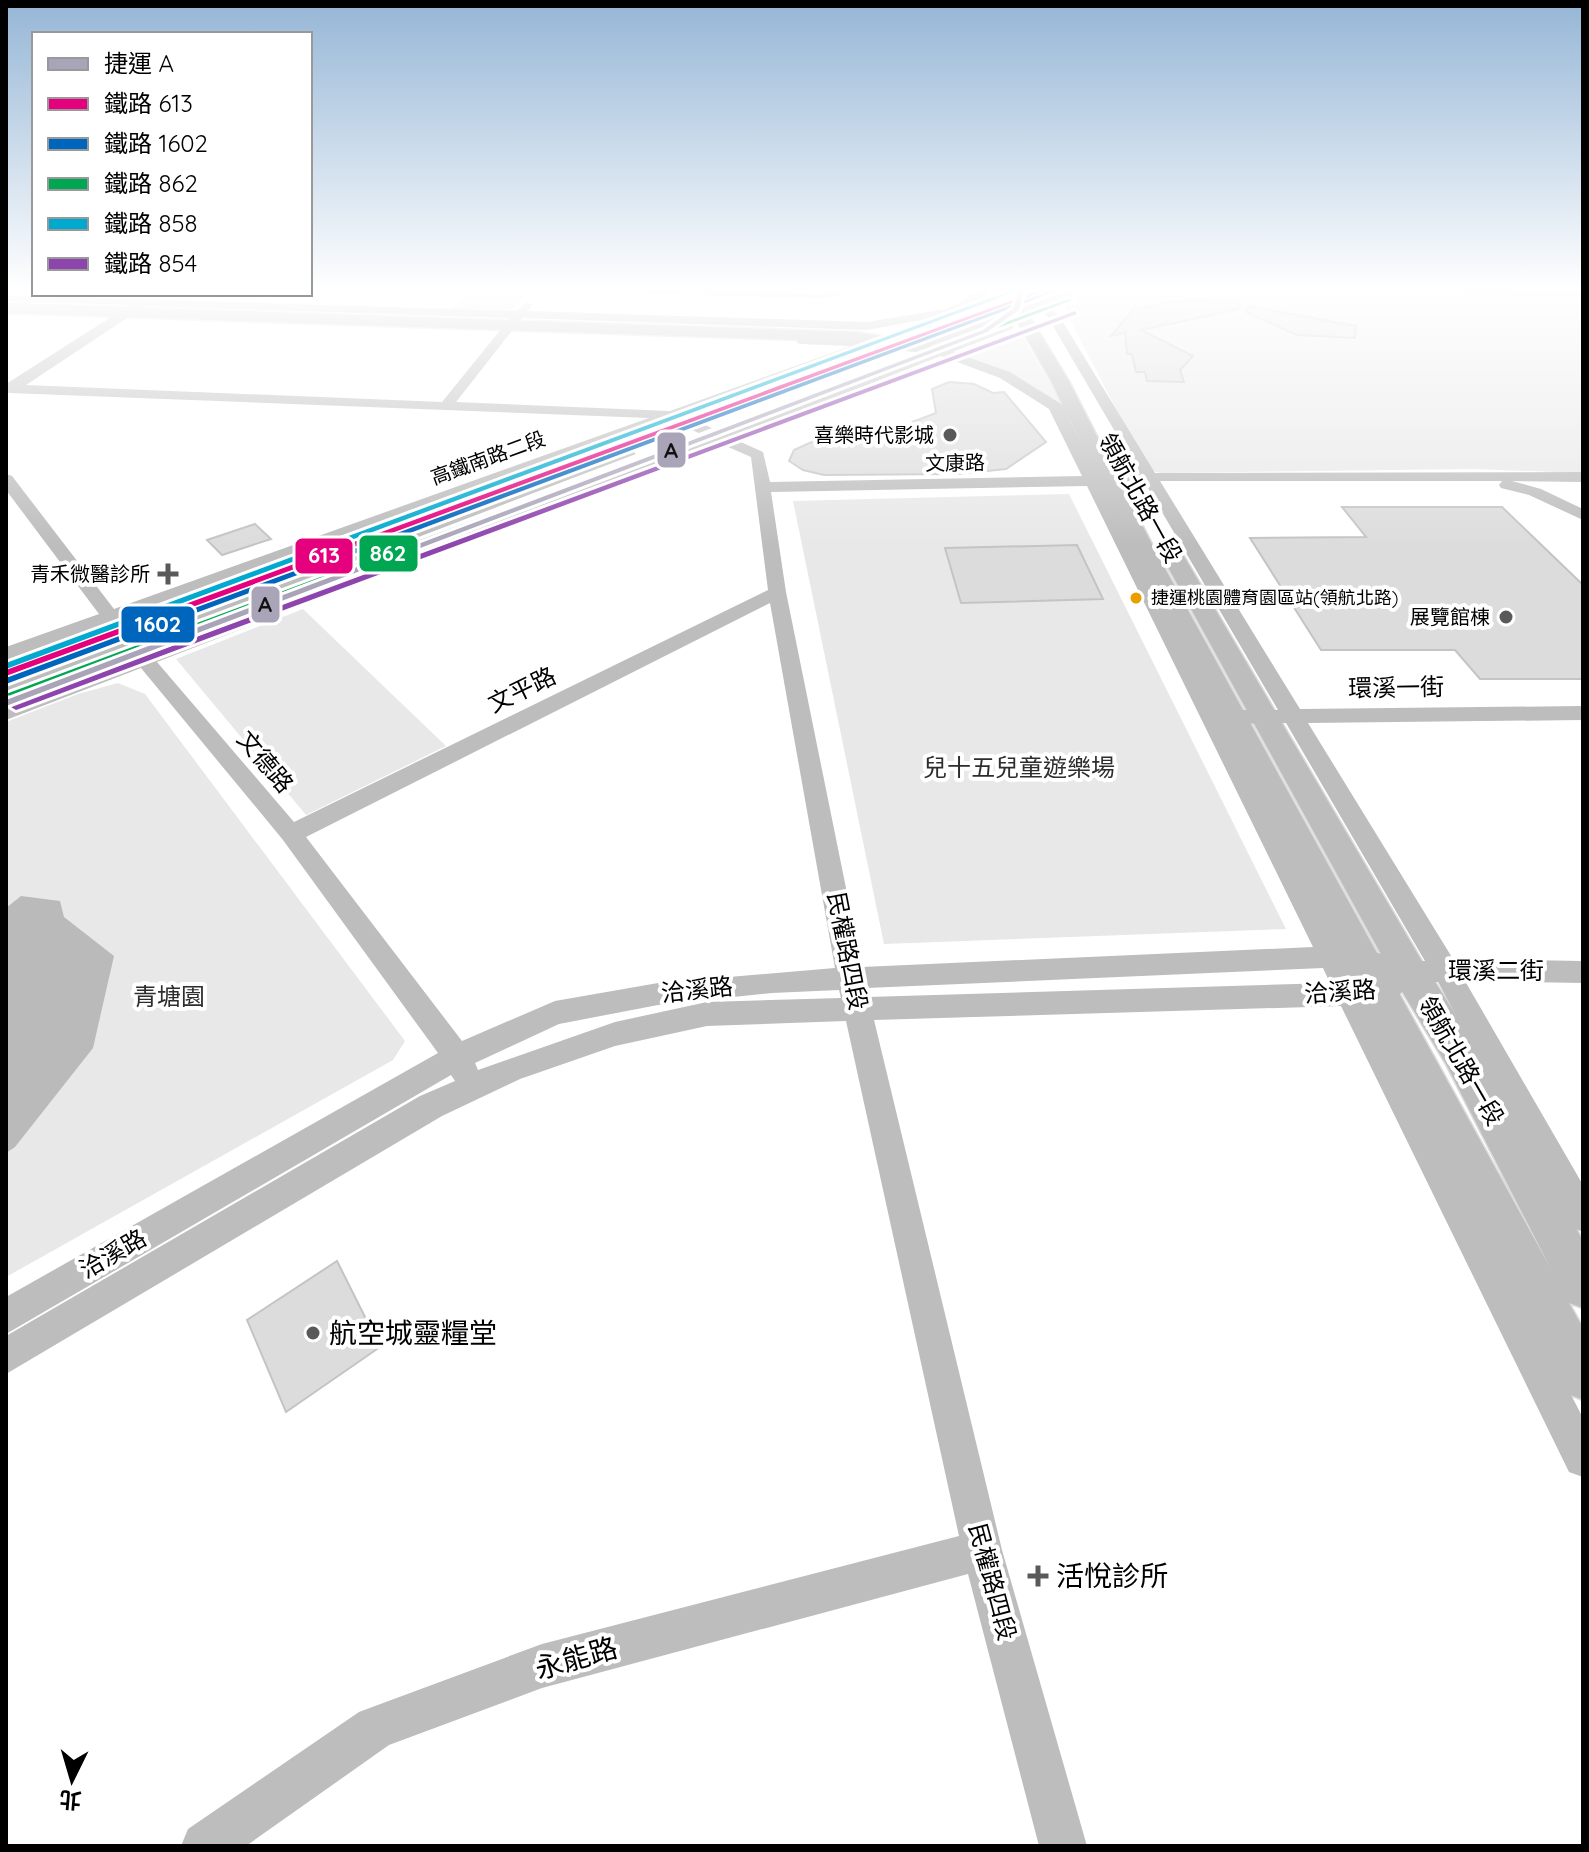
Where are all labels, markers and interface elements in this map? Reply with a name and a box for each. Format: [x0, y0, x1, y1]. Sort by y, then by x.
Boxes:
legend [32, 32, 312, 296]
text: 捷運 A [104, 48, 174, 78]
text: 鐵路 613 [104, 88, 193, 118]
text: 鐵路 1602 [104, 128, 208, 158]
text: 鐵路 862 [104, 168, 198, 198]
text: 鐵路 858 [104, 208, 198, 238]
text: 鐵路 854 [104, 248, 197, 278]
place label: 喜樂時代影城 [814, 422, 934, 447]
street label: 高鐵南路二段 [427, 425, 548, 490]
marker: 喜樂時代影城 [941, 426, 959, 444]
street label: 領航北路一段 [1093, 427, 1189, 568]
line badge: A [656, 431, 687, 469]
text: A [664, 436, 678, 464]
street label: 文康路 [925, 449, 985, 476]
line badge: 862 [358, 534, 419, 573]
line badge: 613 [294, 537, 354, 575]
text: 862 [370, 539, 406, 567]
text: 613 [308, 541, 340, 569]
place label: 青禾微醫診所 [30, 561, 150, 586]
marker: 青禾微醫診所 [157, 563, 179, 585]
line badge: A [250, 585, 281, 624]
place label: 捷運桃園體育園區站(領航北路) [1151, 586, 1398, 609]
text: A [258, 590, 272, 618]
marker: 捷運桃園體育園區站(領航北路) [1128, 590, 1144, 606]
place label: 展覽館棟 [1410, 604, 1490, 629]
line badge: 1602 [120, 605, 196, 644]
marker: 展覽館棟 [1497, 608, 1515, 626]
text: 1602 [135, 610, 181, 638]
street label: 文平路 [483, 660, 560, 718]
street label: 環溪一街 [1348, 671, 1444, 703]
street label: 文德路 [231, 724, 300, 799]
park label: 兒十五兒童遊樂場 [923, 752, 1115, 782]
street label: 民權路四段 [822, 889, 874, 1013]
street label: 環溪二街 [1448, 955, 1544, 985]
street label: 洽溪路 [660, 970, 734, 1008]
street label: 洽溪路 [1303, 974, 1377, 1008]
park label: 青塘園 [133, 981, 205, 1011]
street label: 領航北路一段 [1413, 991, 1511, 1130]
street label: 洽溪路 [74, 1222, 151, 1284]
place label: 航空城靈糧堂 [329, 1315, 497, 1350]
marker: 航空城靈糧堂 [304, 1324, 322, 1342]
street label: 民權路四段 [963, 1520, 1023, 1644]
place label: 活悅診所 [1056, 1558, 1168, 1593]
marker: 活悅診所 [1027, 1565, 1049, 1587]
street label: 永能路 [531, 1629, 621, 1686]
north arrow [32, 1740, 112, 1820]
text: 北 [58, 1785, 82, 1815]

